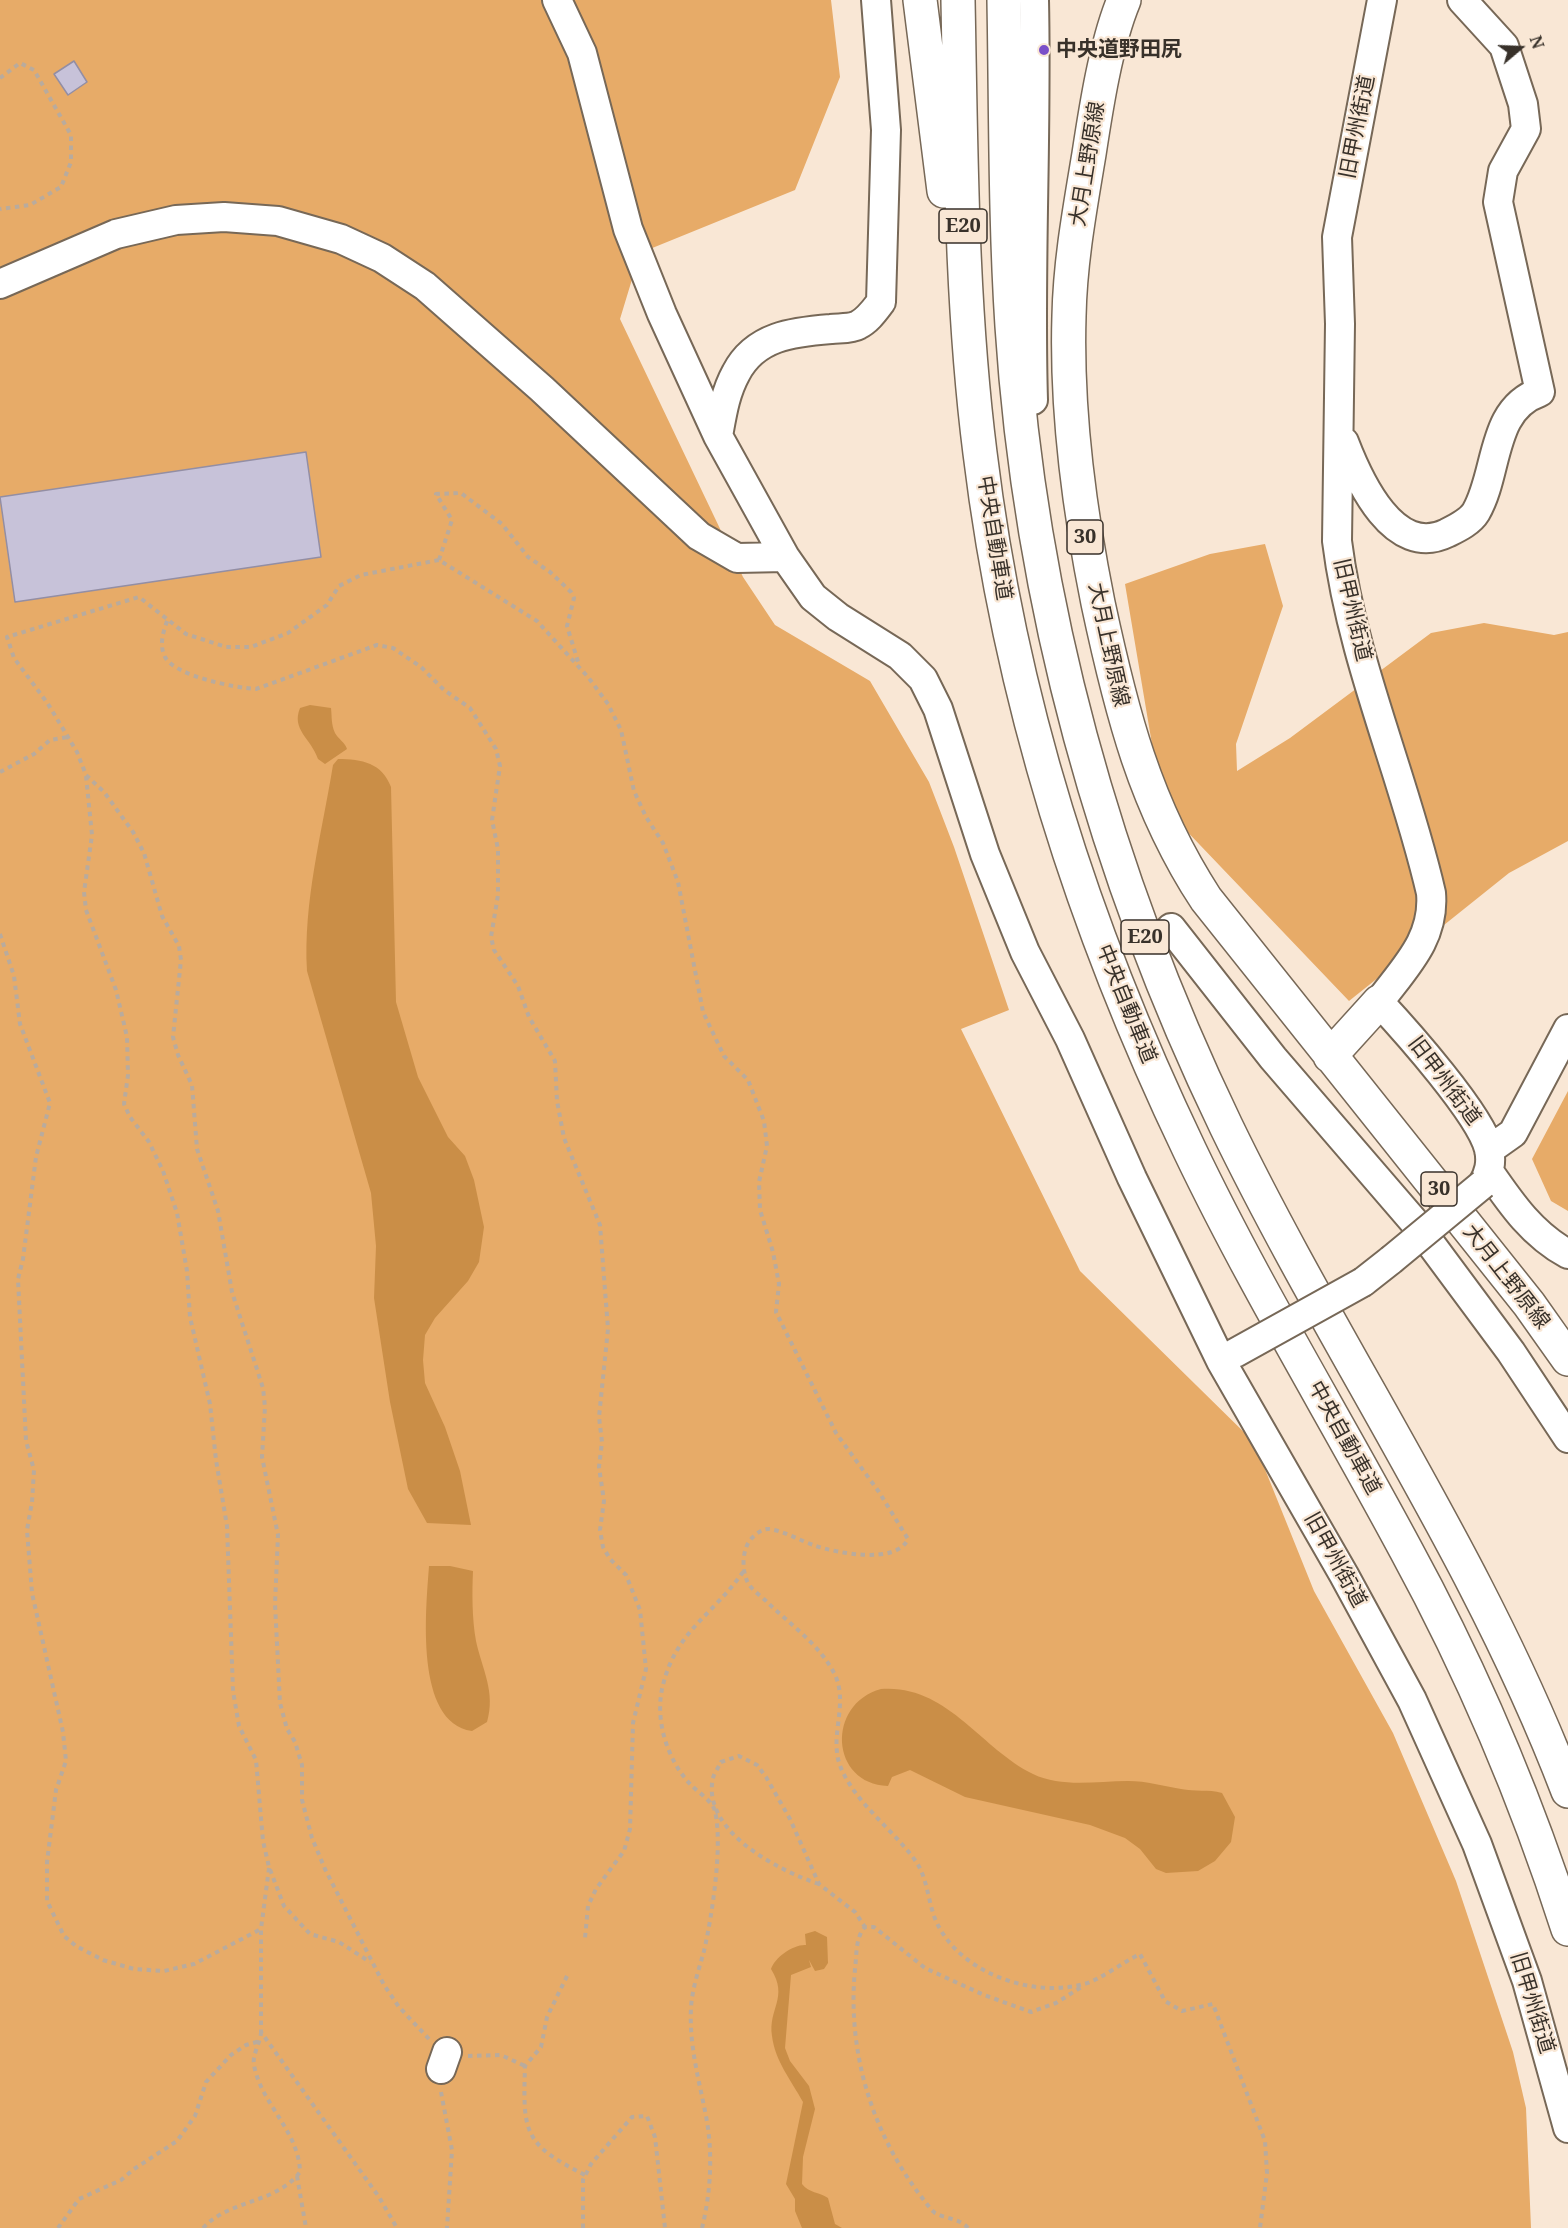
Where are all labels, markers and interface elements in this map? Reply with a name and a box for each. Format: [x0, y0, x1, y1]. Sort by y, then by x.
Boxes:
north arrow [1490, 18, 1550, 78]
text: N [1525, 33, 1549, 52]
place label: 中央道野田尻 [1056, 37, 1182, 63]
marker: 中央道野田尻 [1037, 43, 1051, 57]
street label: 旧甲州街道 [1336, 73, 1380, 181]
street label: 大月上野原線 [1066, 100, 1110, 228]
road number: E20 [939, 209, 987, 243]
street label: 中央自動車道 [972, 474, 1016, 602]
road number: 30 [1067, 520, 1103, 554]
street label: 旧甲州街道 [1328, 556, 1376, 664]
street label: 大月上野原線 [1083, 581, 1133, 709]
road number: E20 [1121, 920, 1169, 954]
street label: 中央自動車道 [1091, 941, 1161, 1067]
street label: 旧甲州街道 [1402, 1031, 1486, 1131]
road number: 30 [1421, 1172, 1457, 1206]
street label: 大月上野原線 [1457, 1220, 1555, 1334]
street label: 中央自動車道 [1302, 1377, 1386, 1499]
street label: 旧甲州街道 [1299, 1508, 1371, 1612]
street label: 旧甲州街道 [1505, 1949, 1559, 2057]

